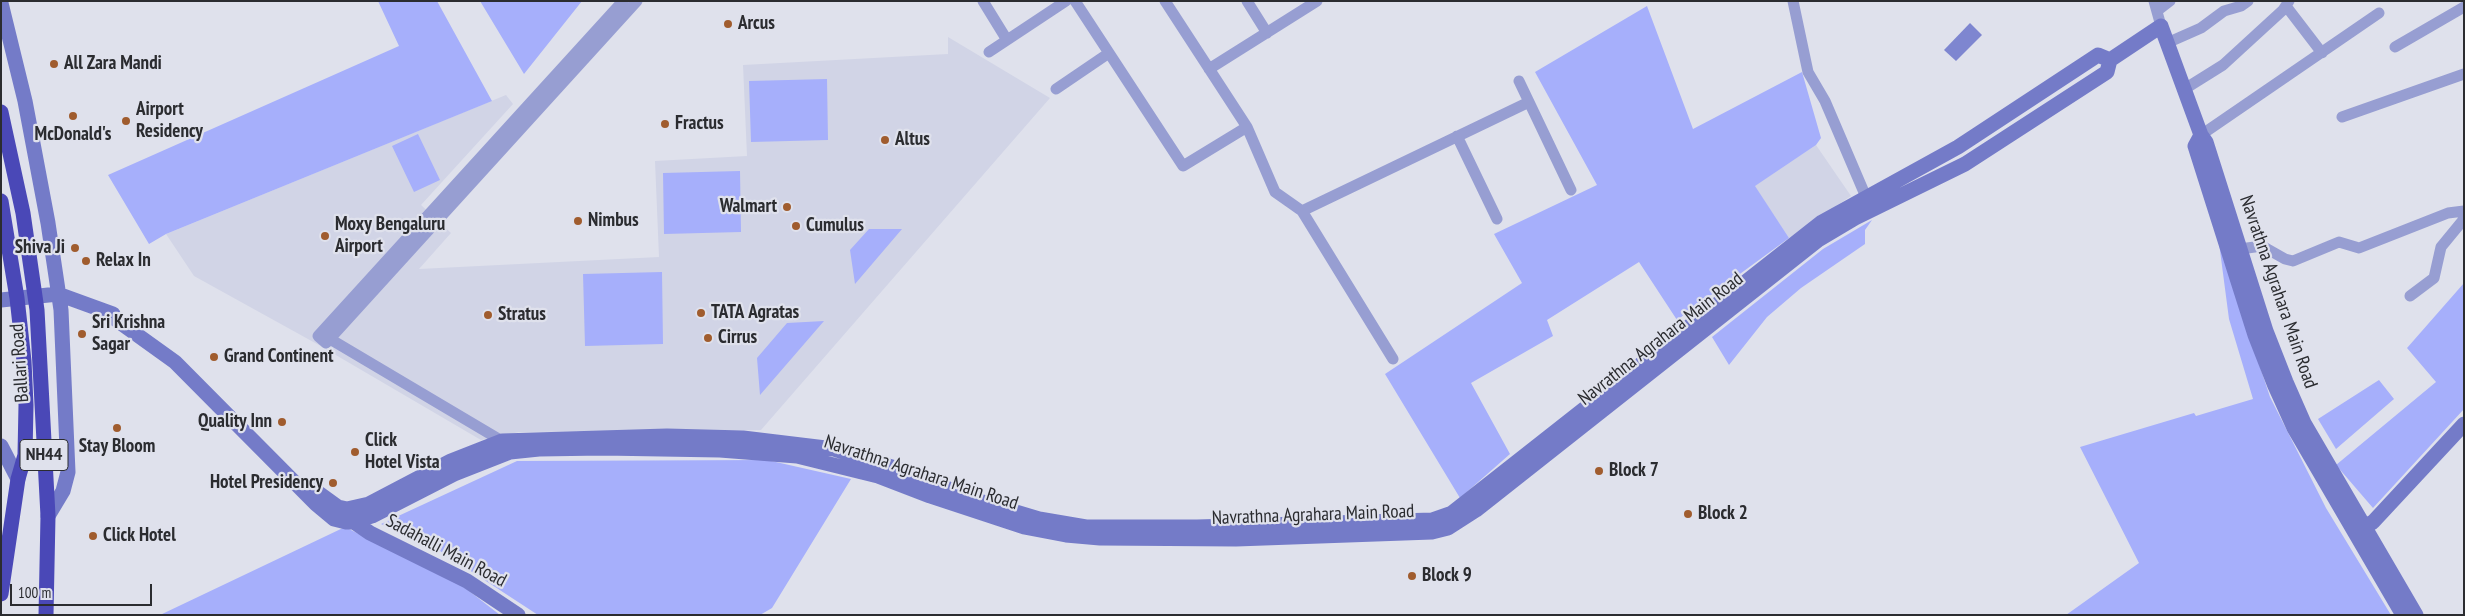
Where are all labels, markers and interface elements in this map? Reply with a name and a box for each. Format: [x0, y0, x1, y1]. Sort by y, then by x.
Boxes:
place label: Arcus [738, 13, 775, 35]
marker: Arcus [722, 18, 734, 30]
place label: All Zara Mandi [64, 53, 162, 75]
marker: All Zara Mandi [48, 58, 60, 70]
place label: Airport Residency [136, 99, 203, 143]
marker: McDonald's [67, 110, 79, 122]
place label: Fractus [675, 113, 724, 135]
marker: Airport Residency [120, 115, 132, 127]
marker: Fractus [659, 118, 671, 130]
place label: McDonald's [35, 124, 111, 146]
place label: Altus [895, 129, 930, 151]
marker: Altus [879, 134, 891, 146]
street label: Navrathna Agrahara Main Road [2234, 192, 2322, 392]
place label: Walmart [720, 196, 777, 218]
marker: Walmart [781, 201, 793, 213]
place label: Nimbus [588, 210, 639, 232]
place label: Moxy Bengaluru Airport [335, 214, 445, 258]
marker: Nimbus [572, 215, 584, 227]
place label: Cumulus [806, 215, 864, 237]
marker: Cumulus [790, 220, 802, 232]
marker: Moxy Bengaluru Airport [319, 230, 331, 242]
place label: Shiva Ji [15, 237, 65, 259]
marker: Shiva Ji [69, 242, 81, 254]
place label: Relax In [96, 250, 151, 272]
marker: Relax In [80, 255, 92, 267]
street label: Navrathna Agrahara Main Road [1574, 268, 1748, 410]
place label: TATA Agratas [711, 302, 799, 324]
place label: Stratus [498, 304, 546, 326]
marker: TATA Agratas [695, 307, 707, 319]
marker: Stratus [482, 309, 494, 321]
place label: Sri Krishna Sagar [92, 312, 165, 356]
street label: Ballari Road [6, 323, 34, 403]
place label: Cirrus [718, 327, 757, 349]
marker: Sri Krishna Sagar [76, 328, 88, 340]
marker: Cirrus [702, 332, 714, 344]
place label: Grand Continent [224, 346, 333, 368]
marker: Grand Continent [208, 351, 220, 363]
place label: Quality Inn [198, 411, 272, 433]
marker: Quality Inn [276, 416, 288, 428]
marker: Stay Bloom [111, 422, 123, 434]
place label: Click Hotel Vista [365, 430, 440, 474]
street label: Navrathna Agrahara Main Road [821, 431, 1021, 515]
place label: Stay Bloom [79, 436, 155, 458]
road number: NH44 [20, 440, 68, 470]
marker: Click Hotel Vista [349, 446, 361, 458]
place label: Block 7 [1609, 460, 1659, 482]
marker: Block 7 [1593, 465, 1605, 477]
place label: Hotel Presidency [210, 472, 323, 494]
marker: Hotel Presidency [327, 477, 339, 489]
street label: Navrathna Agrahara Main Road [1211, 500, 1415, 530]
place label: Block 2 [1698, 503, 1748, 525]
marker: Block 2 [1682, 508, 1694, 520]
street label: Sadahalli Main Road [382, 510, 510, 592]
place label: Click Hotel [103, 525, 176, 547]
marker: Click Hotel [87, 530, 99, 542]
place label: Block 9 [1422, 565, 1472, 587]
marker: Block 9 [1406, 570, 1418, 582]
scale bar [12, 574, 155, 606]
text: 100 m [18, 583, 51, 602]

